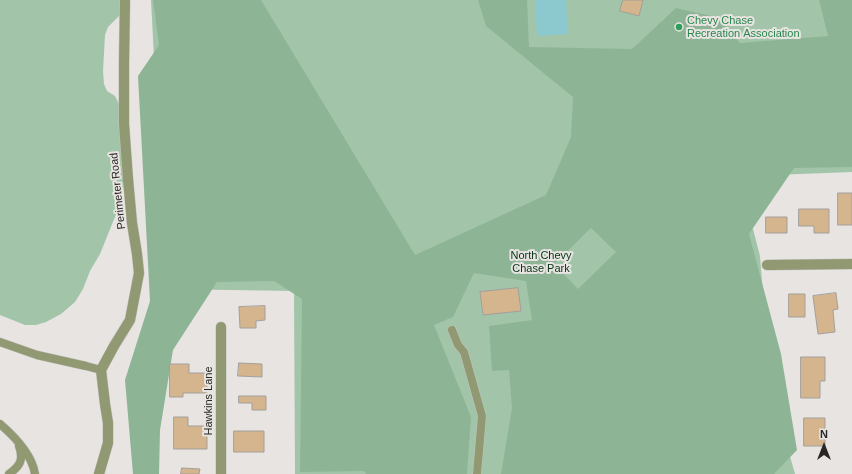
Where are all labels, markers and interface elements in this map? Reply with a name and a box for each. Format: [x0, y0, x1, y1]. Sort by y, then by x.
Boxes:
place label: Chevy Chase Recreation Association [687, 14, 800, 40]
marker: Chevy Chase Recreation Association [674, 22, 684, 32]
street label: Perimeter Road [107, 152, 129, 230]
park label: North Chevy Chase Park [510, 249, 572, 275]
street label: Hawkins Lane [202, 366, 216, 436]
north arrow [804, 426, 844, 466]
text: N [820, 428, 828, 440]

